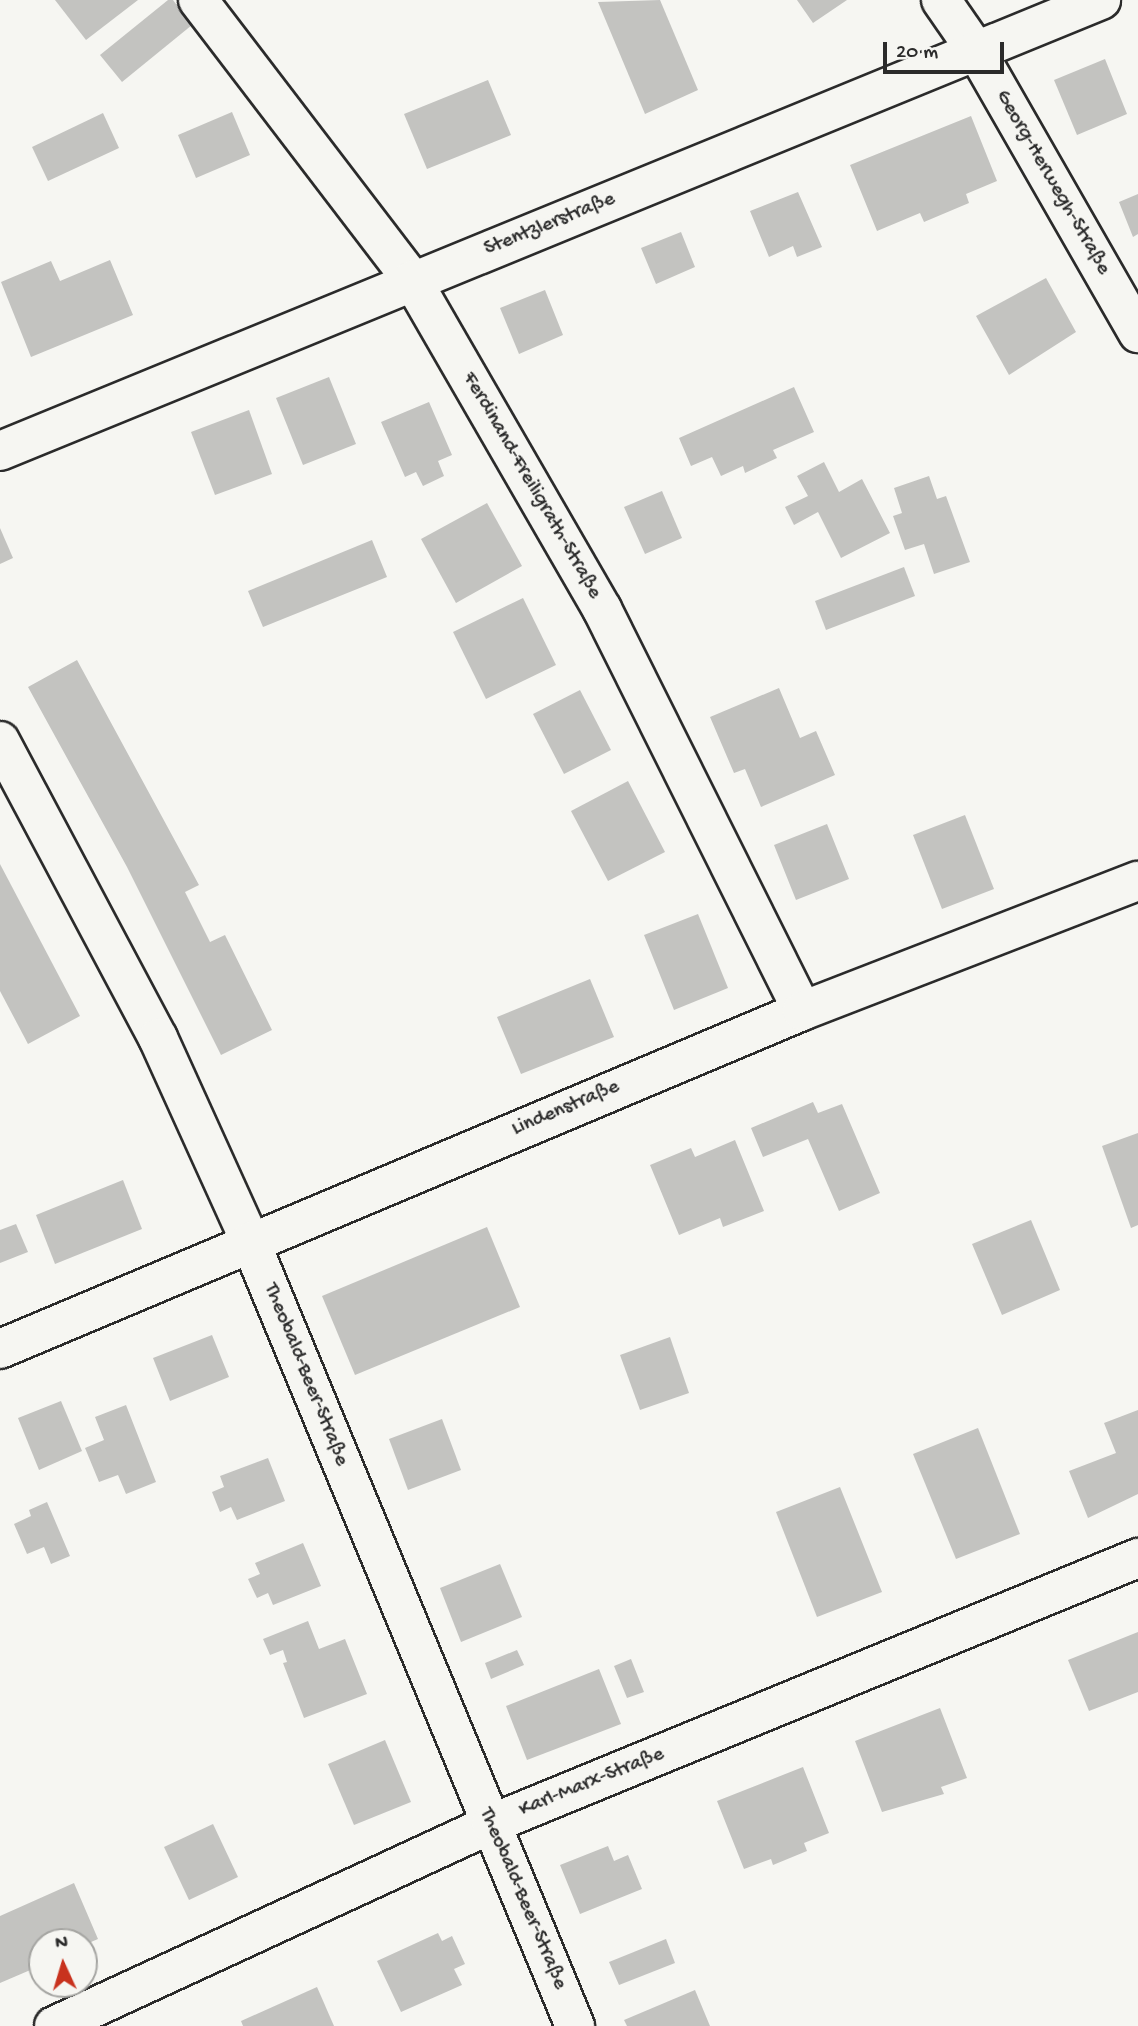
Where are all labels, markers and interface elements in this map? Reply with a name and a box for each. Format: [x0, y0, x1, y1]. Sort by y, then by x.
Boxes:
scale bar [886, 28, 1007, 72]
text: 20 m [896, 41, 938, 66]
street label: Georg-Herwegh-Straße [989, 86, 1115, 280]
street label: Stentzlerstraße [481, 187, 619, 263]
street label: Ferdinand-Freiligrath-Straße [456, 368, 606, 604]
street label: Lindenstraße [508, 1075, 624, 1143]
street label: Theobald-Beer-Straße [257, 1280, 353, 1470]
street label: Karl-Marx-Straße [516, 1742, 668, 1824]
street label: Theobald-Beer-Straße [472, 1804, 572, 1994]
north arrow [28, 1928, 98, 1998]
text: N [55, 1932, 69, 1955]

